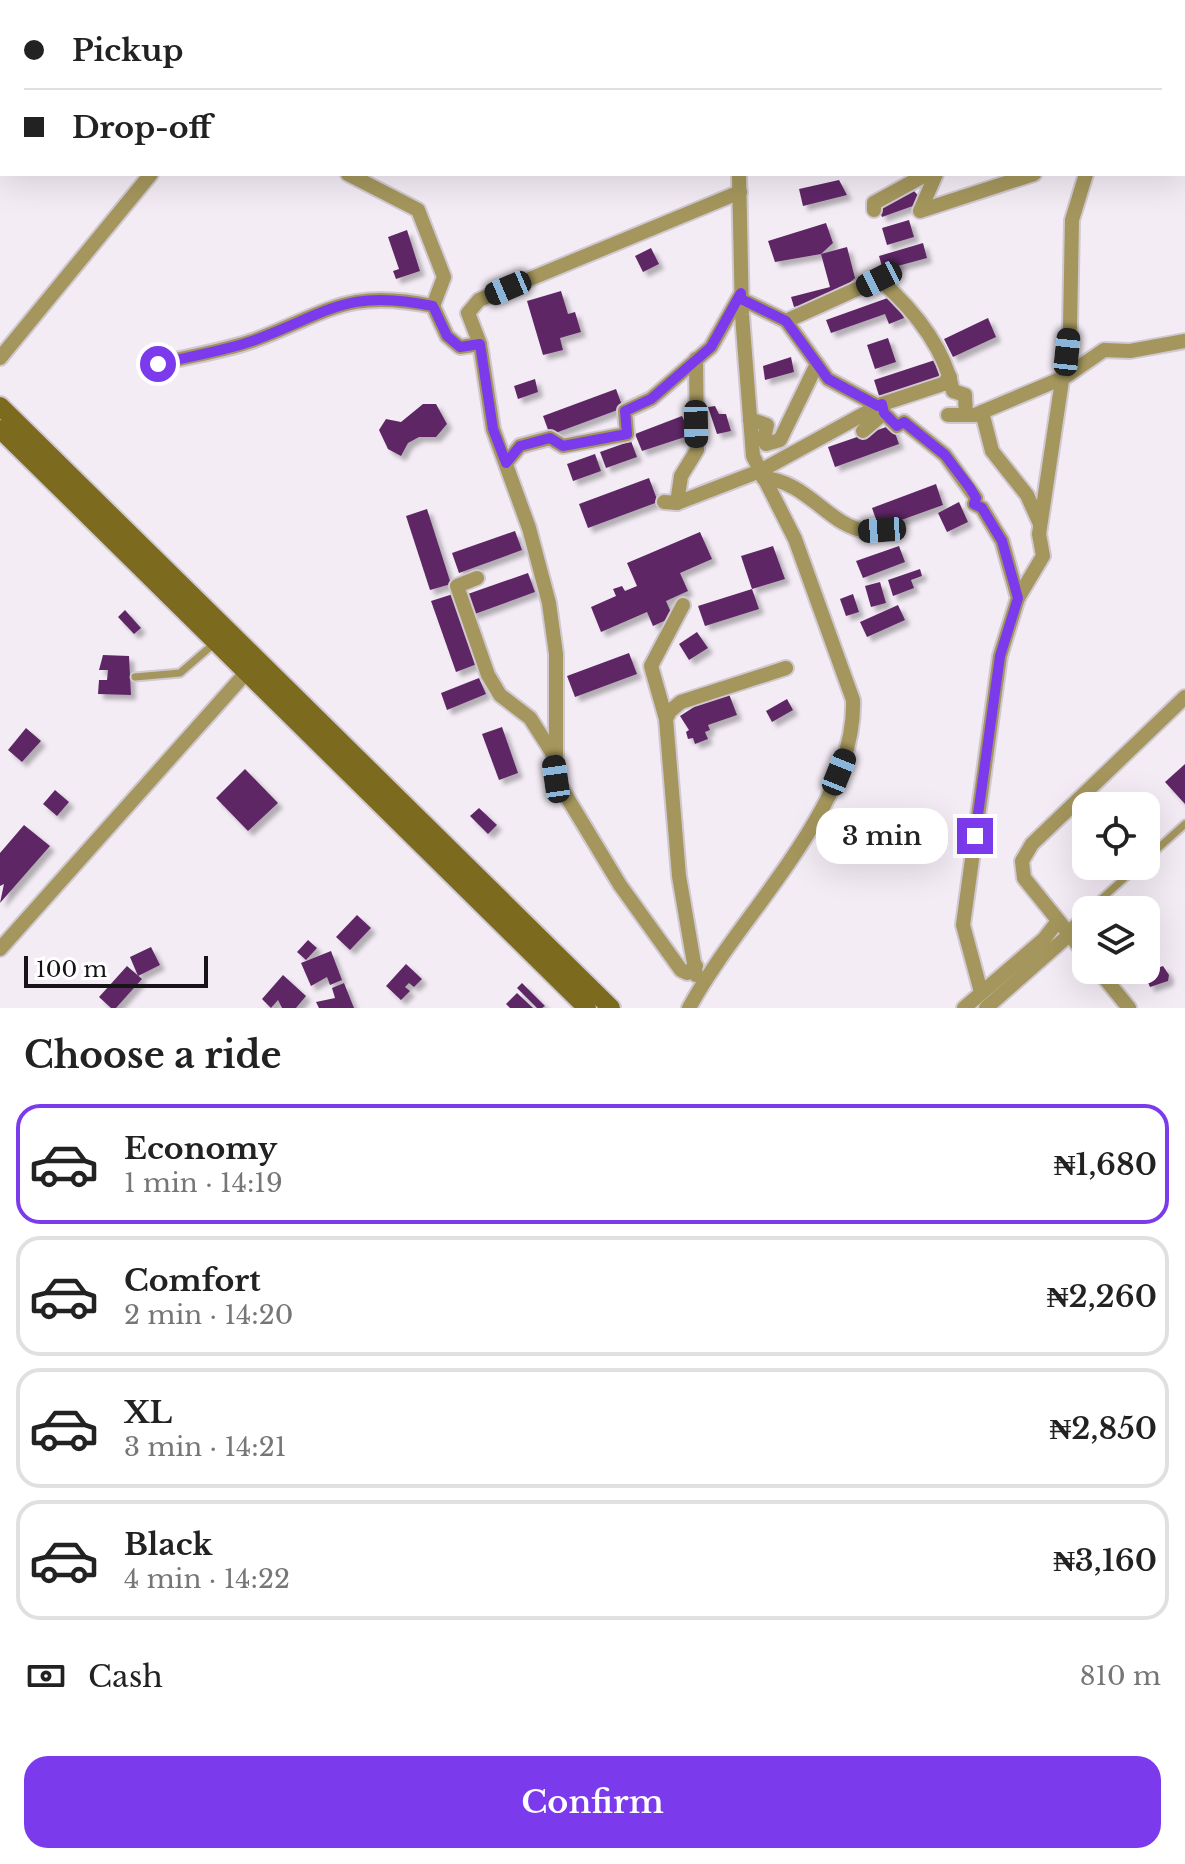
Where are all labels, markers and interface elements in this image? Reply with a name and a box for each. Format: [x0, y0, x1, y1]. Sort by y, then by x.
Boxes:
text: Pickup [72, 32, 183, 69]
text: Drop-off [72, 109, 212, 146]
car [852, 257, 906, 301]
car [481, 268, 535, 308]
car [1053, 327, 1081, 377]
route start [140, 346, 176, 382]
car [684, 400, 708, 448]
car [857, 516, 907, 544]
car [819, 745, 859, 799]
car [541, 754, 571, 804]
map controls [1072, 792, 1160, 984]
button: locate [1072, 792, 1160, 880]
callout: 3 min [815, 808, 947, 864]
route end [957, 818, 993, 854]
text: 3 min [842, 820, 922, 852]
button: layers [1072, 896, 1160, 984]
scale bar [24, 952, 208, 988]
text: 100 m [36, 956, 107, 983]
text: Choose a ride [24, 1033, 281, 1078]
icon: car [28, 1128, 100, 1200]
text: Economy [124, 1130, 277, 1167]
text: ₦1,680 [1054, 1146, 1157, 1183]
text: 1 min · 14:19 [124, 1167, 283, 1199]
icon: car [28, 1260, 100, 1332]
text: Comfort [124, 1262, 261, 1299]
text: ₦2,260 [1047, 1278, 1157, 1315]
text: 2 min · 14:20 [124, 1299, 293, 1331]
icon: car [28, 1392, 100, 1464]
text: XL [124, 1394, 172, 1431]
text: ₦2,850 [1050, 1410, 1157, 1447]
text: 3 min · 14:21 [124, 1431, 286, 1463]
icon: car [28, 1524, 100, 1596]
text: Black [124, 1526, 212, 1563]
text: ₦3,160 [1053, 1542, 1157, 1579]
text: 4 min · 14:22 [124, 1563, 290, 1595]
icon: cash [24, 1654, 68, 1698]
text: Cash [88, 1658, 163, 1695]
text: 810 m [1080, 1660, 1161, 1692]
button: Confirm [24, 1756, 1161, 1848]

